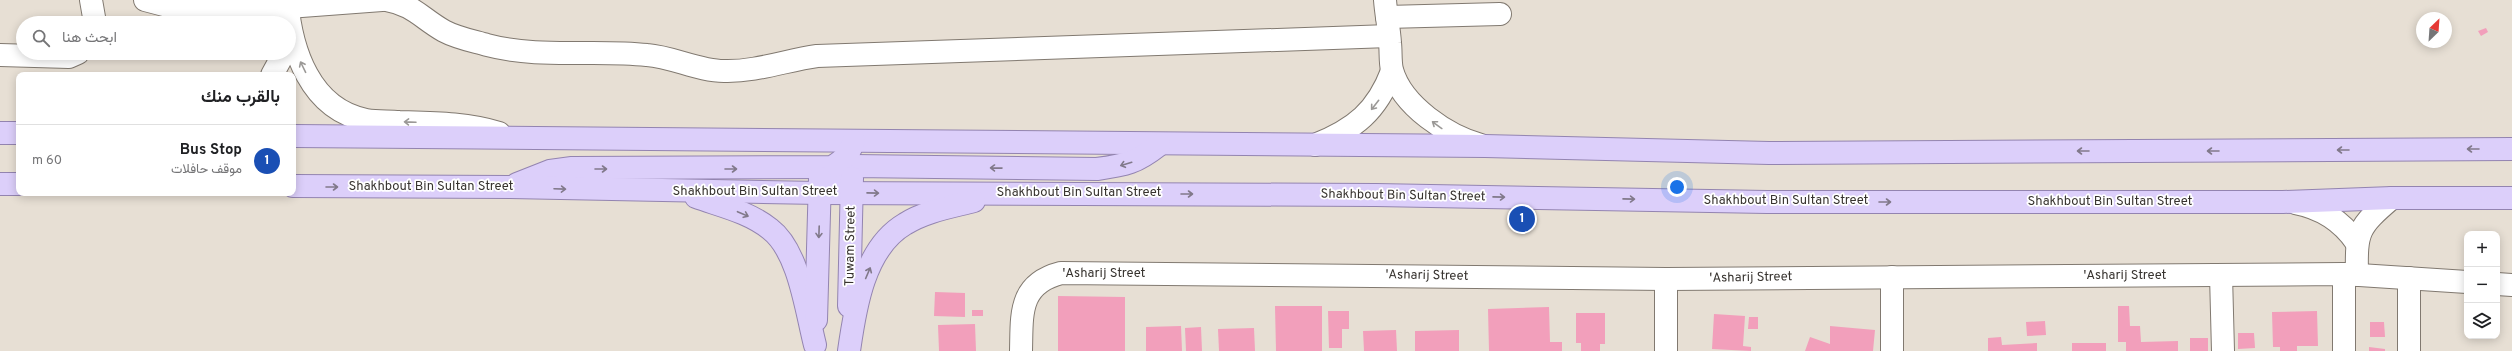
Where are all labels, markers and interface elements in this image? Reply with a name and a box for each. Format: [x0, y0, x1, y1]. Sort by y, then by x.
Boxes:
north arrow [2416, 12, 2452, 48]
search box [16, 16, 296, 60]
icon: search [30, 27, 52, 49]
text: ابحث هنا [62, 29, 117, 48]
one-way arrow [299, 62, 306, 74]
text: بالقرب منك [201, 87, 280, 109]
one-way arrow [1370, 99, 1379, 110]
one-way arrow [404, 119, 417, 126]
one-way arrow [1432, 120, 1443, 129]
text: Bus Stop [180, 141, 242, 160]
one-way arrow [2467, 145, 2480, 153]
one-way arrow [2337, 146, 2350, 154]
one-way arrow [2077, 147, 2090, 155]
one-way arrow [2207, 147, 2220, 155]
text: 60 m [32, 153, 62, 169]
text: 1 [264, 153, 270, 169]
one-way arrow [1120, 161, 1133, 168]
text: موقف حافلات [171, 162, 242, 178]
one-way arrow [990, 164, 1003, 172]
one-way arrow [594, 165, 607, 173]
one-way arrow [724, 165, 737, 172]
your location [1667, 177, 1687, 197]
street label: Shakhbout Bin Sultan Street [349, 179, 514, 195]
one-way arrow [325, 183, 338, 190]
street label: Shakhbout Bin Sultan Street [673, 184, 838, 200]
one-way arrow [553, 185, 566, 192]
street label: Shakhbout Bin Sultan Street [997, 185, 1162, 201]
street label: Shakhbout Bin Sultan Street [1320, 187, 1486, 205]
one-way arrow [866, 189, 879, 196]
one-way arrow [1180, 190, 1193, 198]
one-way arrow [1492, 193, 1505, 201]
street label: Shakhbout Bin Sultan Street [1704, 193, 1869, 209]
street label: Shakhbout Bin Sultan Street [2028, 194, 2193, 210]
one-way arrow [1622, 196, 1635, 203]
one-way arrow [1878, 198, 1891, 206]
pin: 1 [1509, 204, 1535, 234]
street label: Tuwam Street [842, 206, 860, 286]
one-way arrow [737, 211, 749, 219]
one-way arrow [815, 225, 823, 238]
map controls [2464, 231, 2500, 339]
button: + [2464, 231, 2500, 267]
street label: 'Asharij Street [1063, 266, 1146, 282]
one-way arrow [865, 267, 872, 279]
street label: 'Asharij Street [1385, 267, 1469, 285]
button: − [2464, 267, 2500, 303]
street label: 'Asharij Street [2084, 268, 2167, 284]
street label: 'Asharij Street [1709, 269, 1793, 287]
button: layers [2464, 303, 2500, 339]

